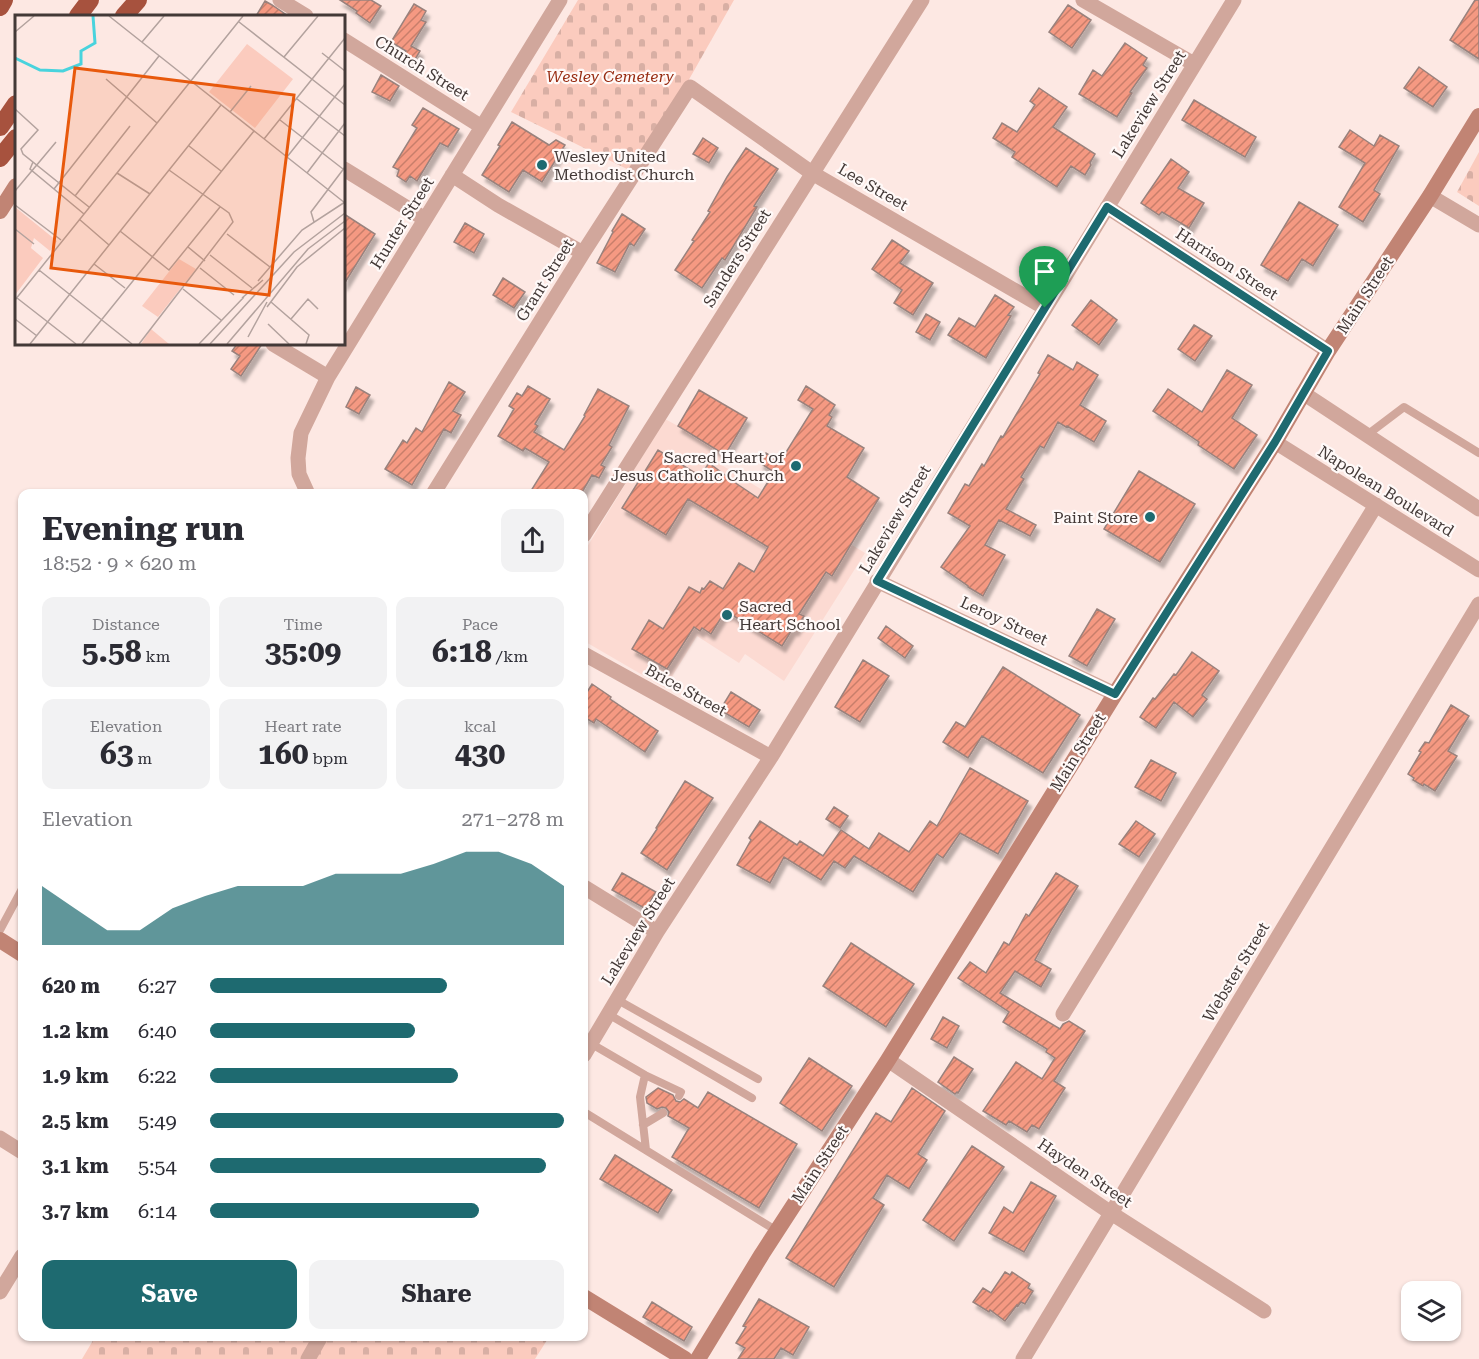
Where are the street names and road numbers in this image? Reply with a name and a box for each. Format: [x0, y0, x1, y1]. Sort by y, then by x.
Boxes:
street label: Church Street [371, 32, 473, 104]
street label: Lakeview Street [1108, 47, 1190, 161]
street label: Lee Street [835, 159, 911, 215]
street label: Hunter Street [366, 174, 438, 272]
street label: Sanders Street [699, 205, 775, 311]
street label: Harrison Street [1172, 224, 1282, 304]
street label: Grant Street [512, 235, 578, 325]
street label: Main Street [1333, 252, 1397, 338]
street label: Napolean Boulevard [1315, 441, 1457, 541]
street label: Lakeview Street [855, 461, 935, 577]
street label: Leroy Street [957, 593, 1051, 650]
street label: Brice Street [642, 660, 730, 720]
street label: Main Street [1046, 709, 1110, 795]
street label: Lakeview Street [597, 874, 679, 988]
street label: Webster Street [1199, 919, 1273, 1025]
street label: Main Street [788, 1121, 852, 1207]
street label: Hayden Street [1034, 1134, 1136, 1212]

